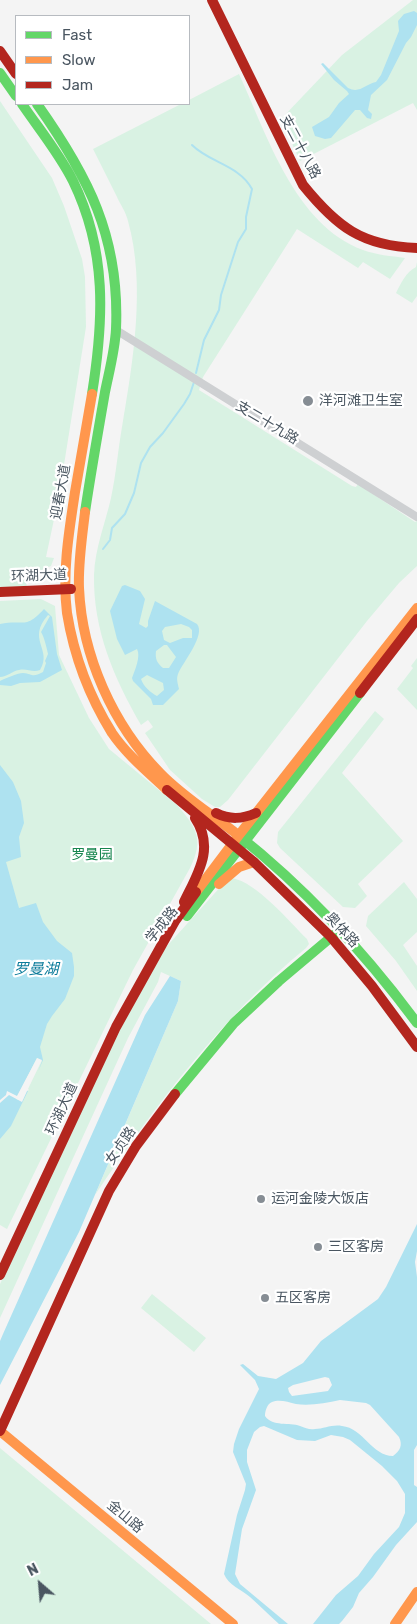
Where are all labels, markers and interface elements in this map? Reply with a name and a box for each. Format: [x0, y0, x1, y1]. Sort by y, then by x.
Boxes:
legend [15, 15, 190, 105]
text: Fast [62, 26, 92, 44]
text: Slow [62, 51, 95, 69]
text: Jam [62, 76, 93, 94]
street label: 支二十八路 [276, 112, 324, 182]
place label: 洋河滩卫生室 [319, 393, 403, 409]
marker: 洋河滩卫生室 [301, 394, 315, 408]
street label: 支二十九路 [233, 398, 301, 448]
street label: 迎春大道 [48, 463, 74, 521]
street label: 环湖大道 [11, 567, 67, 585]
park label: 罗曼园 [71, 847, 113, 863]
street label: 学成路 [142, 903, 182, 947]
street label: 奥体路 [322, 909, 362, 951]
water label: 罗曼湖 [14, 961, 58, 979]
street label: 环湖大道 [43, 1080, 81, 1138]
street label: 女贞路 [102, 1124, 140, 1168]
place label: 运河金陵大饭店 [271, 1191, 369, 1207]
marker: 运河金陵大饭店 [255, 1193, 267, 1205]
place label: 三区客房 [328, 1239, 384, 1255]
marker: 三区客房 [312, 1241, 324, 1253]
place label: 五区客房 [275, 1290, 331, 1306]
marker: 五区客房 [259, 1292, 271, 1304]
street label: 金山路 [104, 1497, 146, 1537]
north arrow [15, 1559, 65, 1609]
text: N [25, 1560, 41, 1580]

